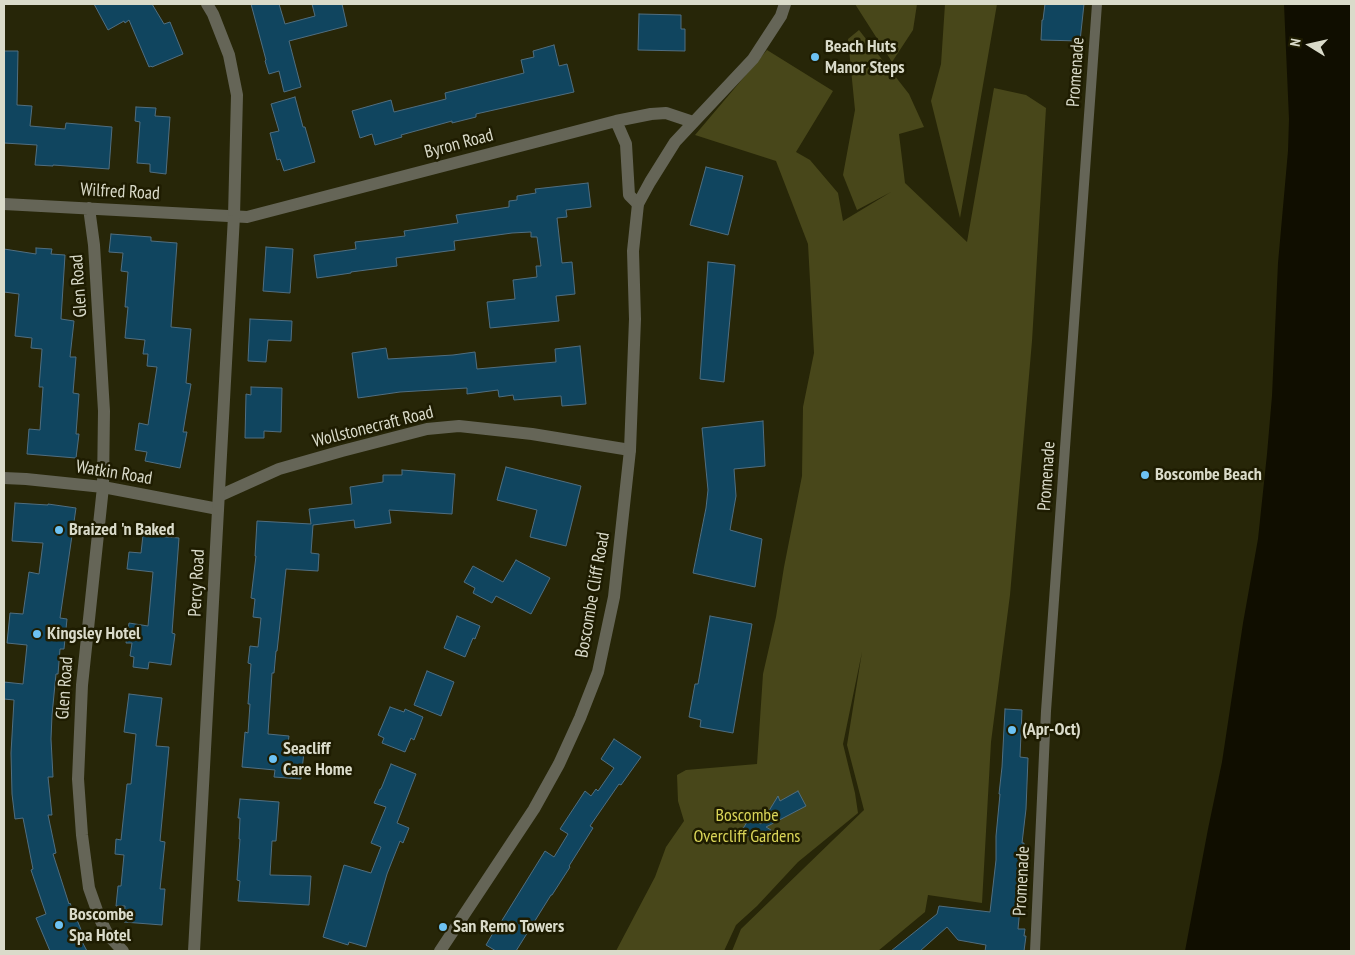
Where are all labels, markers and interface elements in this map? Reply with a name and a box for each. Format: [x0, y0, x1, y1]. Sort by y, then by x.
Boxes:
north arrow [1285, 20, 1335, 70]
place label: Beach Huts Manor Steps [825, 36, 905, 78]
street label: Promenade [1063, 36, 1089, 108]
text: N [1286, 37, 1305, 48]
marker: Beach Huts Manor Steps [809, 51, 821, 63]
street label: Byron Road [422, 124, 496, 164]
street label: Wilfred Road [80, 179, 160, 205]
street label: Glen Road [66, 254, 92, 318]
street label: Wollstonecraft Road [310, 402, 436, 452]
street label: Promenade [1034, 440, 1060, 512]
street label: Watkin Road [74, 456, 154, 490]
place label: Boscombe Beach [1155, 464, 1262, 486]
marker: Boscombe Beach [1139, 469, 1151, 481]
place label: Braized 'n Baked [69, 519, 175, 541]
marker: Braized 'n Baked [53, 524, 65, 536]
street label: Boscombe Cliff Road [571, 531, 615, 659]
street label: Percy Road [184, 549, 210, 617]
place label: Kingsley Hotel [47, 623, 140, 645]
marker: Kingsley Hotel [31, 628, 43, 640]
street label: Glen Road [52, 656, 78, 720]
place label: (Apr-Oct) [1022, 719, 1081, 741]
marker: (Apr-Oct) [1006, 724, 1018, 736]
place label: Seacliff Care Home [283, 738, 352, 781]
marker: Seacliff Care Home [267, 753, 279, 765]
park label: Boscombe Overcliff Gardens [694, 805, 800, 848]
street label: Promenade [1009, 846, 1035, 916]
place label: Boscombe Spa Hotel [69, 904, 134, 946]
place label: San Remo Towers [453, 916, 564, 938]
marker: Boscombe Spa Hotel [53, 919, 65, 931]
marker: San Remo Towers [437, 921, 449, 933]

